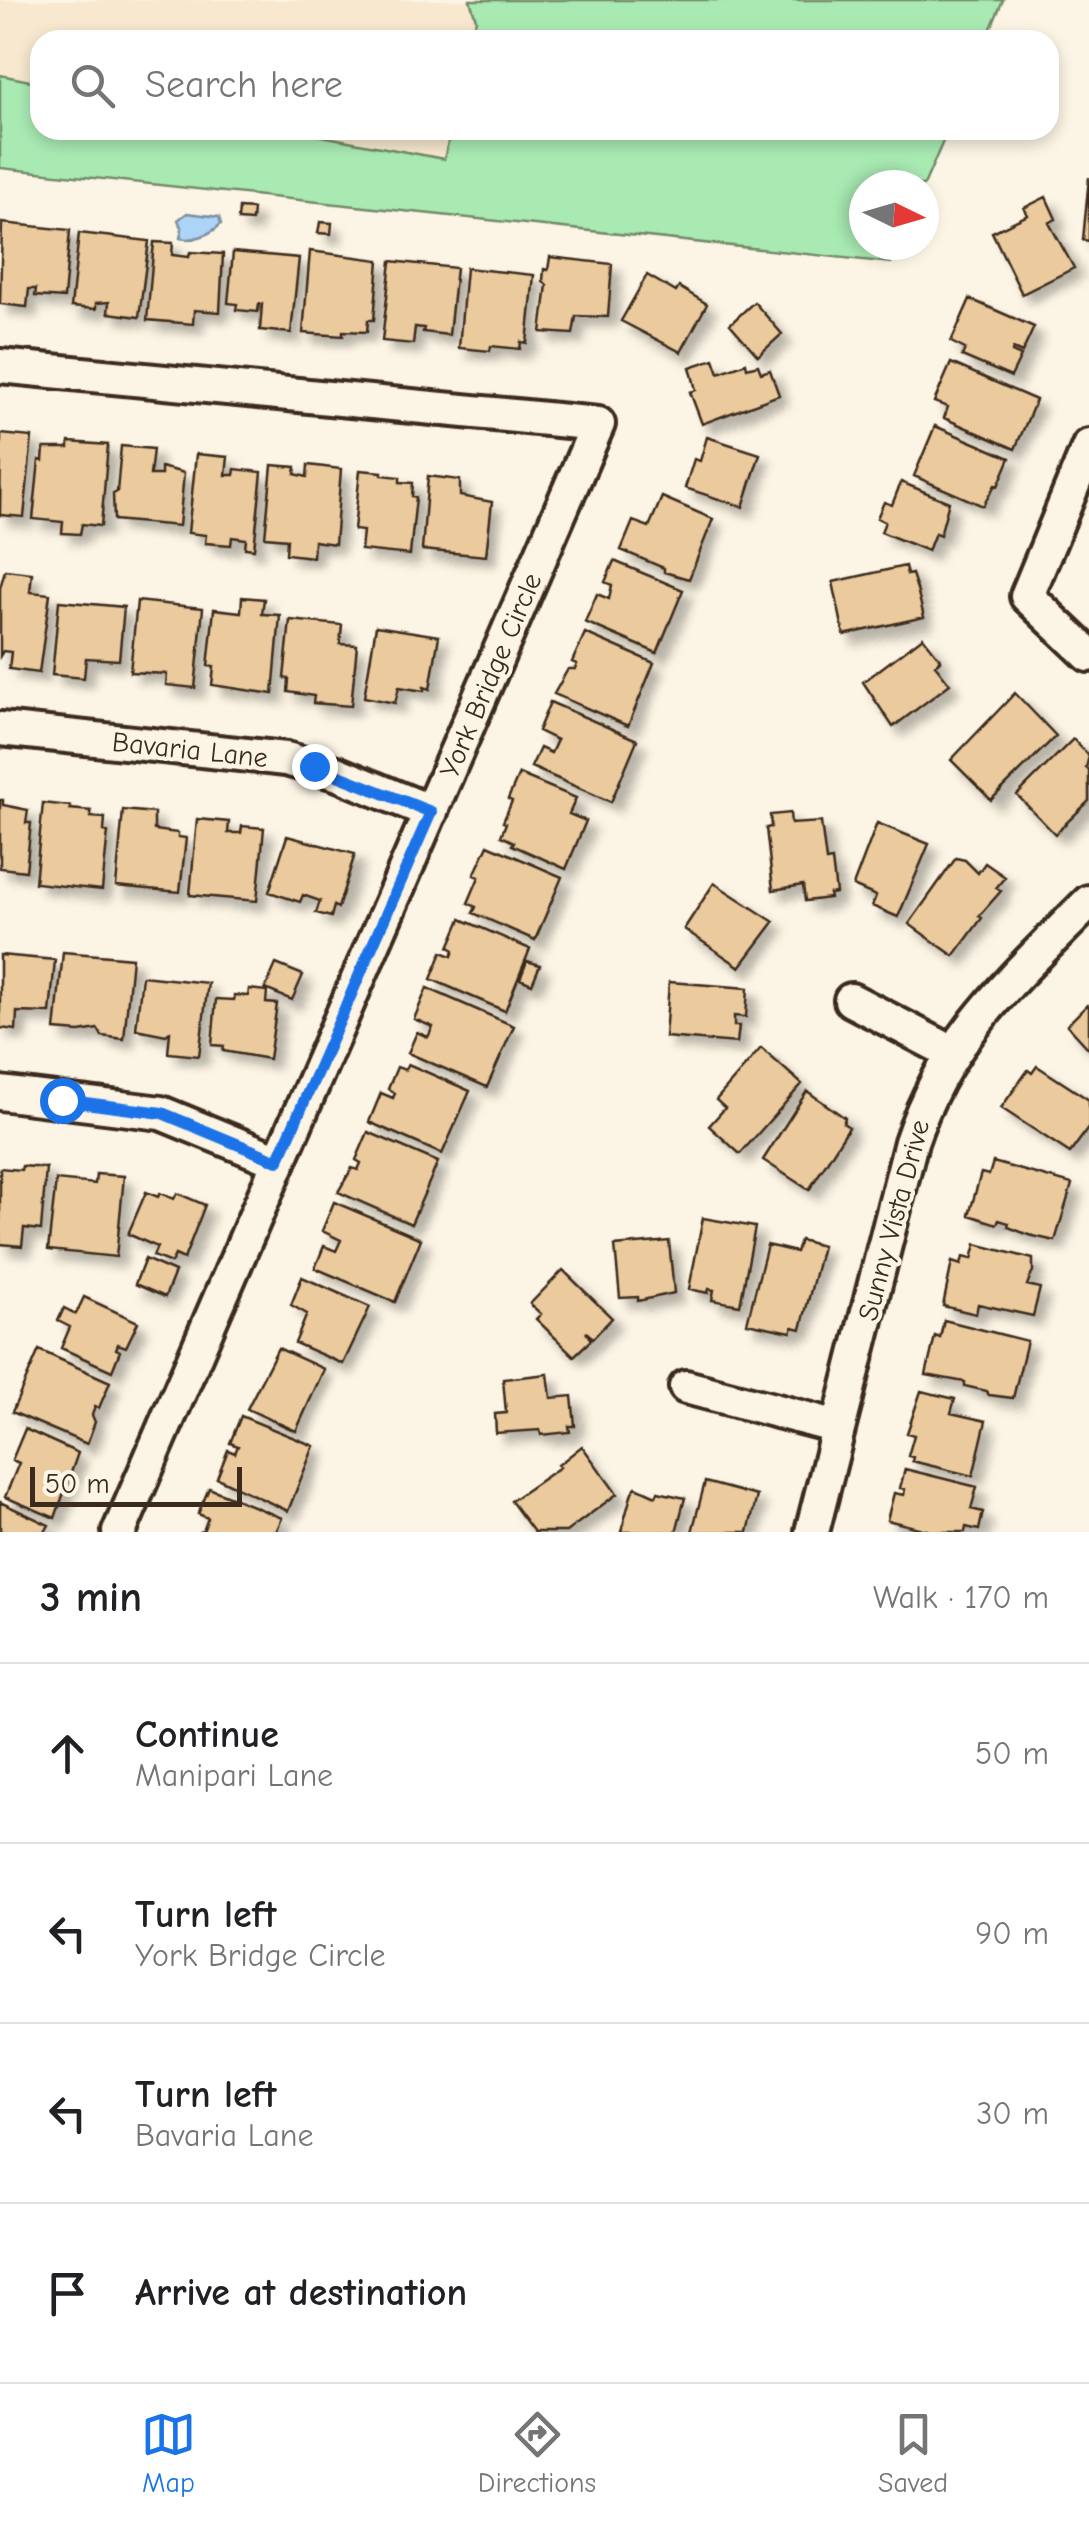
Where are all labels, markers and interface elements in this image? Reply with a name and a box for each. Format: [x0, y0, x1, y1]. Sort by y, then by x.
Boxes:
search box [30, 30, 1059, 140]
icon: search [65, 58, 120, 113]
text: Search here [145, 63, 343, 107]
north arrow [849, 170, 939, 260]
street label: York Bridge Circle [433, 568, 548, 783]
street label: Bavaria Lane [111, 726, 269, 774]
route end [292, 744, 338, 790]
route start [40, 1078, 86, 1124]
street label: Sunny Vista Drive [852, 1116, 936, 1324]
scale bar [30, 1462, 242, 1506]
text: 50 m [45, 1468, 110, 1500]
text: 3 min [40, 1573, 142, 1622]
text: Walk · 170 m [873, 1579, 1049, 1616]
text: Continue [135, 1713, 279, 1757]
icon: ahead [40, 1726, 95, 1781]
text: 50 m [975, 1735, 1049, 1772]
text: Manipari Lane [135, 1757, 333, 1794]
text: Turn left [135, 1893, 276, 1937]
icon: left [40, 1906, 95, 1961]
text: 90 m [975, 1915, 1049, 1952]
text: York Bridge Circle [135, 1937, 385, 1974]
text: Turn left [135, 2073, 276, 2117]
icon: left [40, 2086, 95, 2141]
text: 30 m [976, 2095, 1049, 2132]
text: Bavaria Lane [135, 2117, 313, 2154]
icon: arrive [40, 2266, 95, 2321]
text: Arrive at destination [135, 2271, 467, 2315]
tab: Map [141, 2407, 196, 2499]
tab: Directions [478, 2407, 596, 2499]
tab: Saved [878, 2407, 948, 2499]

